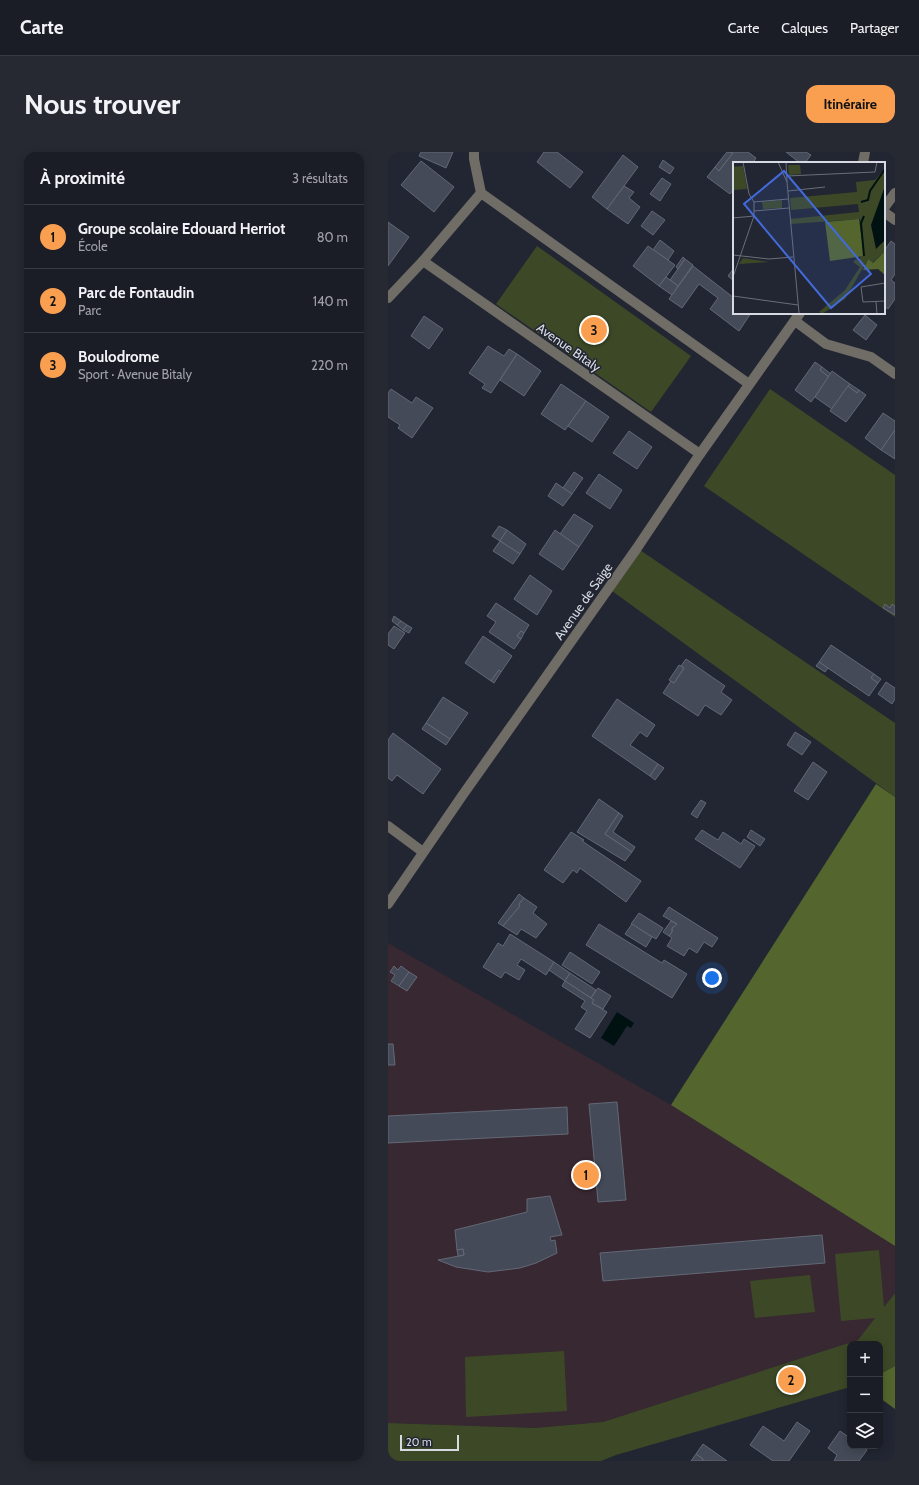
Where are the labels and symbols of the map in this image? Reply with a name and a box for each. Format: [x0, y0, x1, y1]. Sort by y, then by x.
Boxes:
inset map [733, 162, 885, 314]
pin: 3 [581, 315, 607, 345]
street label: Avenue Bitaly [534, 319, 605, 375]
street label: Avenue de Saige [550, 559, 616, 643]
your location [702, 968, 722, 988]
pin: 1 [573, 1160, 599, 1190]
pin: 2 [778, 1365, 804, 1395]
scale bar [400, 1433, 459, 1452]

